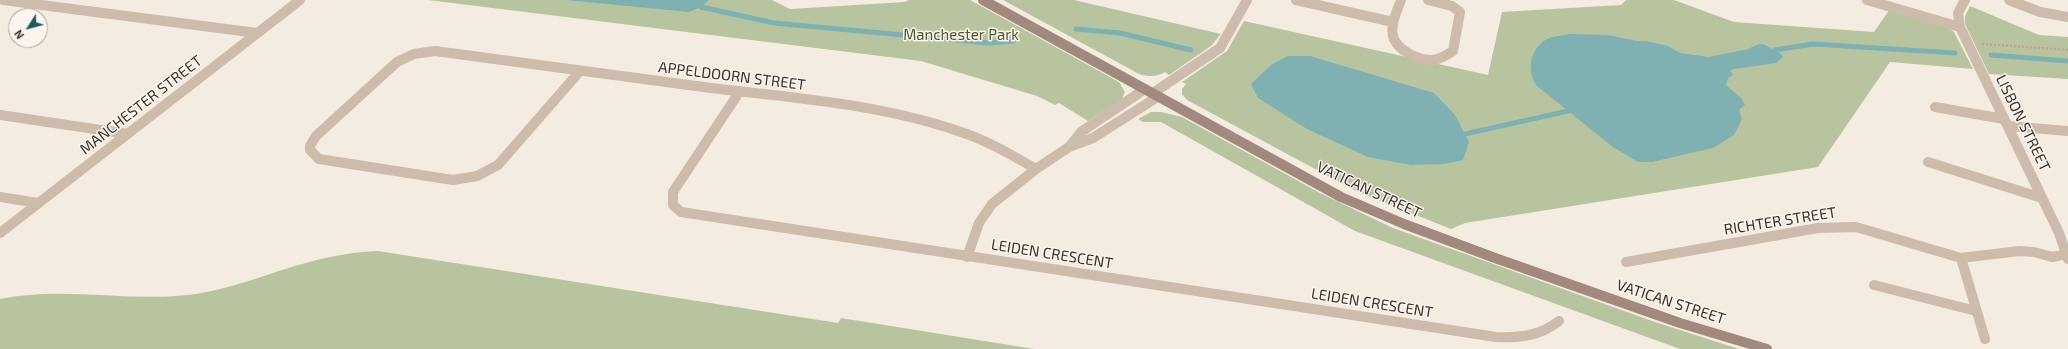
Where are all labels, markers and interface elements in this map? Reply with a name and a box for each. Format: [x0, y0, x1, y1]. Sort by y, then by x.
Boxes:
north arrow [8, 8, 48, 48]
park label: Manchester Park [903, 26, 1019, 44]
text: N [11, 28, 26, 42]
street label: MANCHESTER STREET [76, 52, 206, 158]
street label: APPELDOORN STREET [657, 58, 807, 94]
street label: LISBON STREET [1992, 72, 2054, 174]
street label: VATICAN STREET [1314, 158, 1424, 222]
street label: RICHTER STREET [1723, 203, 1837, 239]
street label: LEIDEN CRESCENT [990, 235, 1114, 273]
street label: VATICAN STREET [1614, 276, 1728, 328]
street label: LEIDEN CRESCENT [1310, 284, 1434, 322]

